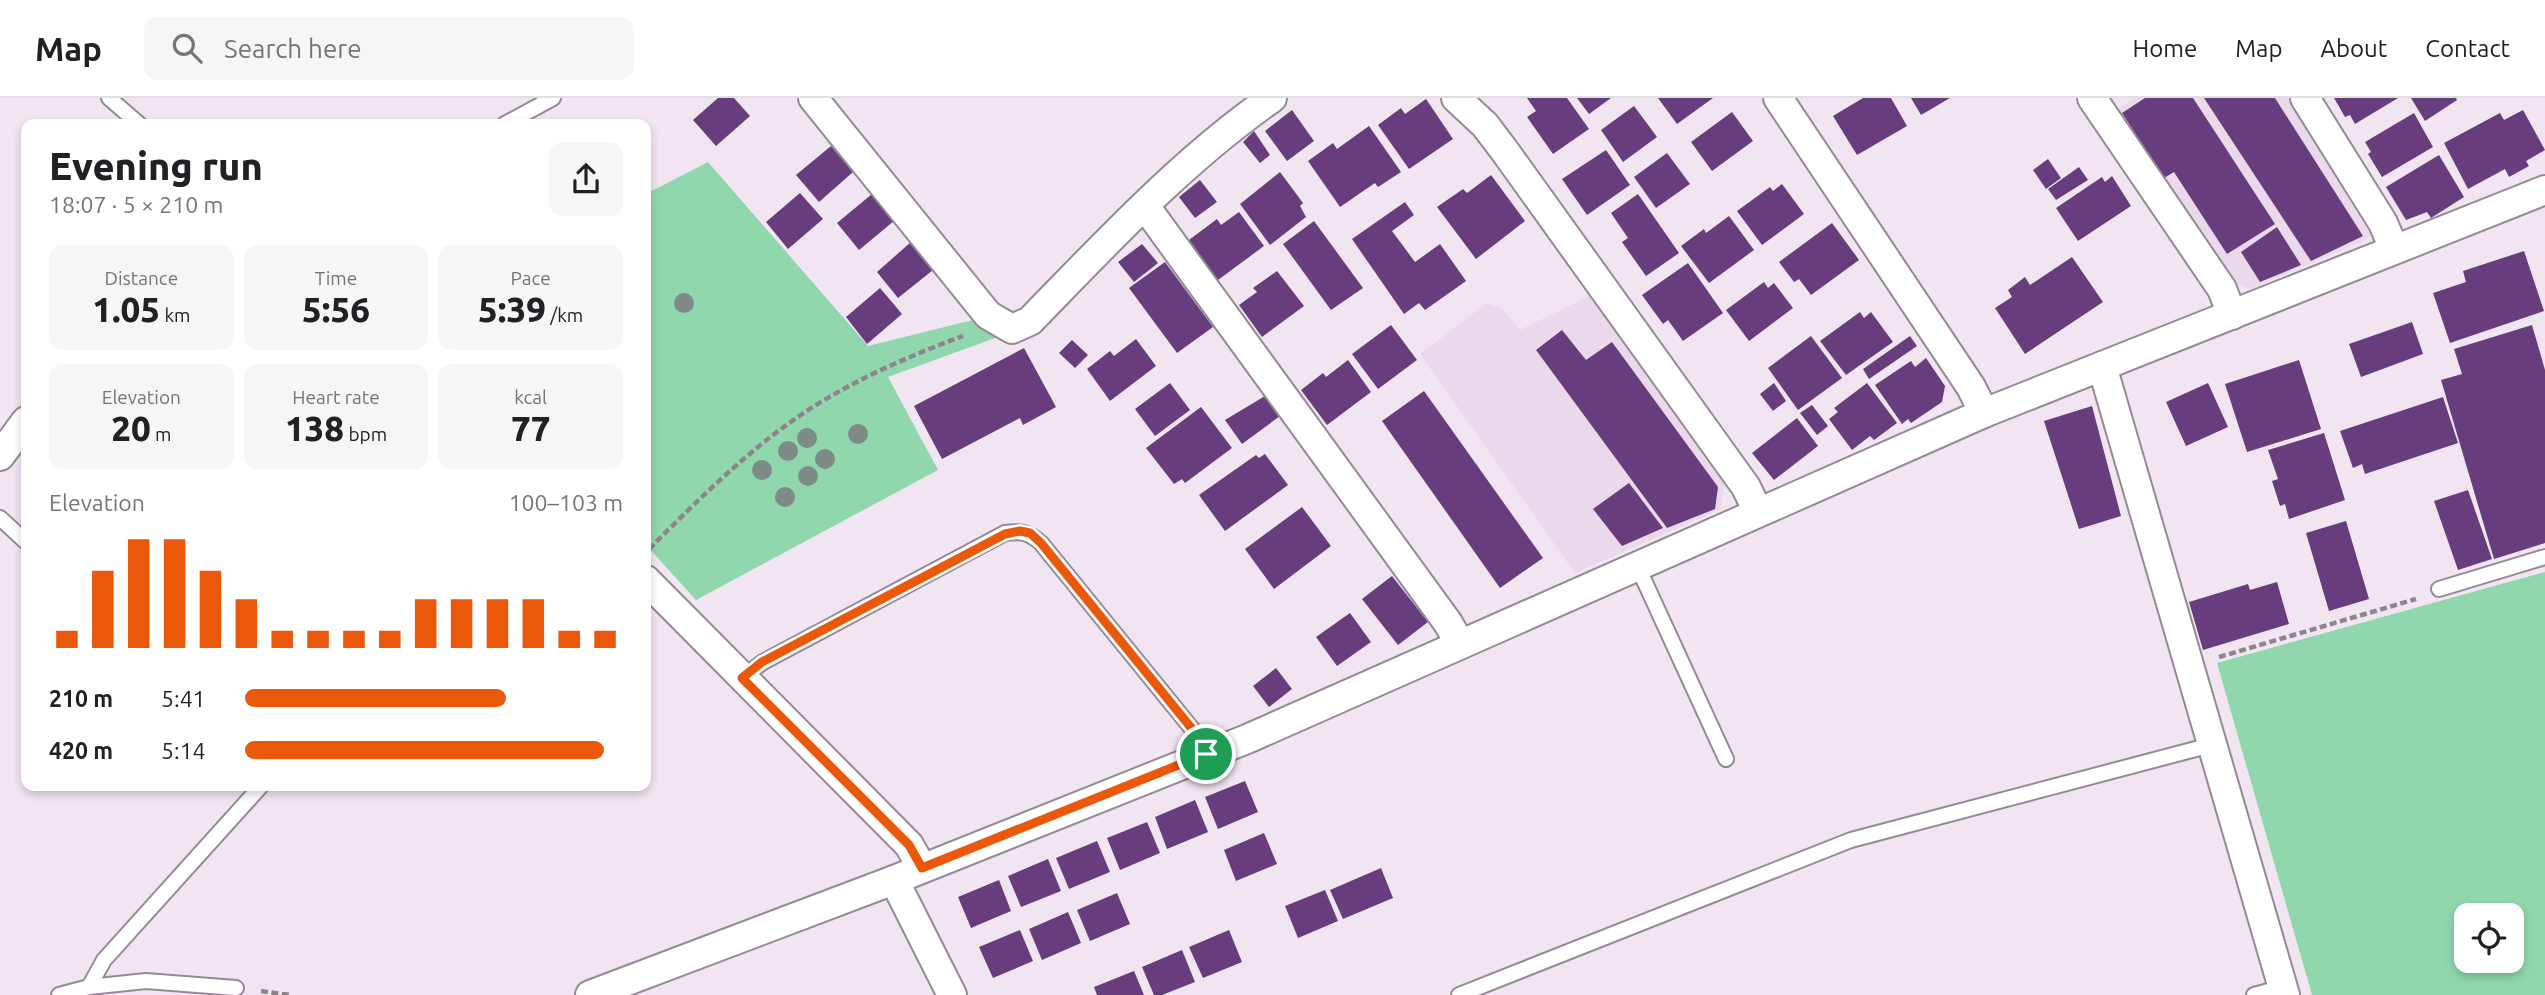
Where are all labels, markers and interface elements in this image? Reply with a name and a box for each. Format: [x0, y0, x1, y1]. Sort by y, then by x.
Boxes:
search box [144, 17, 634, 80]
icon: search [168, 29, 206, 67]
text: Map [35, 30, 102, 67]
text: Search here [224, 34, 362, 63]
text: Home [2132, 35, 2197, 62]
text: Map [2235, 35, 2282, 62]
text: About [2320, 35, 2387, 62]
text: Contact [2425, 35, 2510, 62]
button: share [549, 142, 623, 216]
text: Evening run [49, 145, 263, 187]
text: 18:07 · 5 × 210 m [49, 192, 223, 217]
text: Distance [105, 267, 178, 289]
text: Time [315, 267, 357, 289]
text: Pace [511, 267, 551, 289]
text: 1.05 [92, 289, 160, 329]
text: 5:56 [302, 289, 370, 329]
text: 5:39 [478, 289, 546, 329]
text: km [160, 304, 190, 326]
text: /km [546, 304, 583, 326]
text: Elevation [102, 386, 181, 408]
text: Heart rate [292, 386, 380, 408]
text: kcal [514, 386, 547, 408]
text: 20 [111, 408, 151, 448]
text: 138 [285, 408, 344, 448]
text: 77 [511, 408, 550, 448]
text: m [151, 423, 171, 445]
text: bpm [344, 423, 387, 445]
text: Elevation [49, 490, 145, 515]
text: 100–103 m [509, 490, 623, 515]
text: 210 m [49, 686, 113, 711]
text: 5:41 [161, 686, 206, 711]
pin [1176, 724, 1236, 784]
icon: arrive [1187, 735, 1225, 773]
text: 420 m [49, 738, 113, 763]
text: 5:14 [161, 738, 206, 763]
map controls [2454, 903, 2524, 973]
button: locate [2454, 903, 2524, 973]

